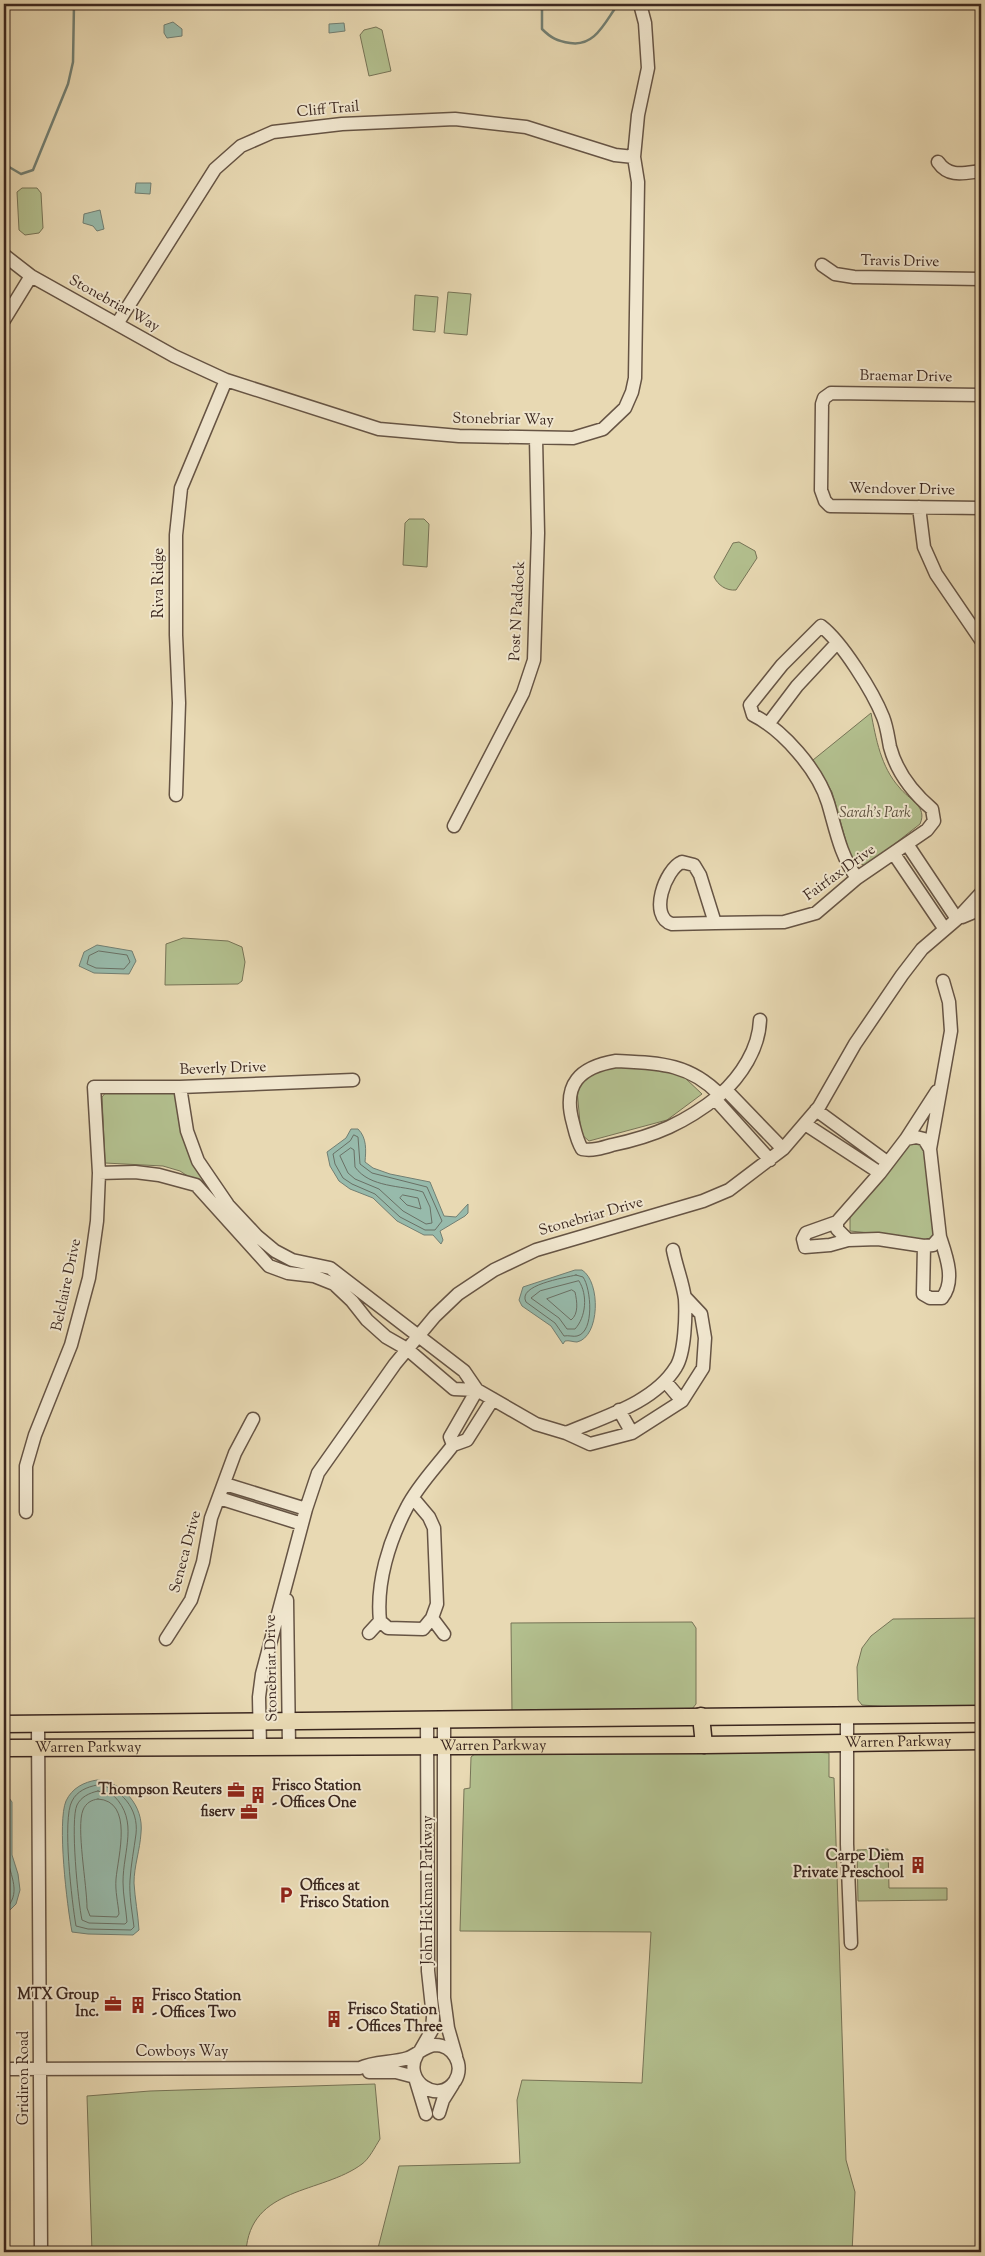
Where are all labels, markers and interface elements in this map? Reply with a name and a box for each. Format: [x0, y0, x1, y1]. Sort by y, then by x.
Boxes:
street label: Cliff Trail [296, 97, 360, 123]
street label: Travis Drive [860, 251, 940, 273]
street label: Stonebriar Way [65, 270, 164, 338]
street label: Braemar Drive [859, 366, 953, 388]
street label: Stonebriar Way [452, 409, 554, 431]
street label: Wendover Drive [849, 479, 955, 501]
street label: Riva Ridge [149, 548, 170, 618]
street label: Post N Paddock [505, 560, 531, 662]
park label: Sarah's Park [839, 803, 911, 824]
street label: Fairfax Drive [800, 840, 880, 906]
street label: Beverly Drive [179, 1057, 267, 1081]
street label: Stonebriar Drive [536, 1192, 646, 1242]
street label: Belclaire Drive [47, 1237, 87, 1333]
street label: Seneca Drive [165, 1508, 207, 1596]
street label: Stonebriar Drive [261, 1614, 283, 1722]
street label: Warren Parkway [844, 1731, 952, 1753]
street label: Warren Parkway [440, 1735, 547, 1757]
street label: Warren Parkway [35, 1737, 142, 1758]
place label: Frisco Station - Offices One [272, 1776, 361, 1814]
place label: Thompson Reuters [98, 1780, 222, 1801]
office icon: Thompson Reuters [226, 1780, 246, 1800]
building icon: Frisco Station - Offices One [248, 1785, 268, 1805]
place label: fiserv [200, 1802, 235, 1823]
office icon: fiserv [239, 1802, 259, 1822]
street label: John Hickman Parkway [418, 1815, 439, 1966]
place label: Carpe Diem Private Preschool [793, 1846, 905, 1884]
building icon: Carpe Diem Private Preschool [908, 1855, 928, 1875]
place label: Offices at Frisco Station [300, 1876, 389, 1914]
parking icon: Offices at Frisco Station [276, 1885, 296, 1905]
place label: MTX Group Inc. [17, 1985, 100, 2023]
place label: Frisco Station - Offices Two [152, 1986, 241, 2024]
office icon: MTX Group Inc. [103, 1994, 123, 2014]
building icon: Frisco Station - Offices Two [128, 1995, 148, 2015]
place label: Frisco Station - Offices Three [348, 2000, 443, 2038]
building icon: Frisco Station - Offices Three [324, 2009, 344, 2029]
street label: Gridiron Road [14, 2030, 35, 2125]
street label: Cowboys Way [135, 2042, 229, 2063]

